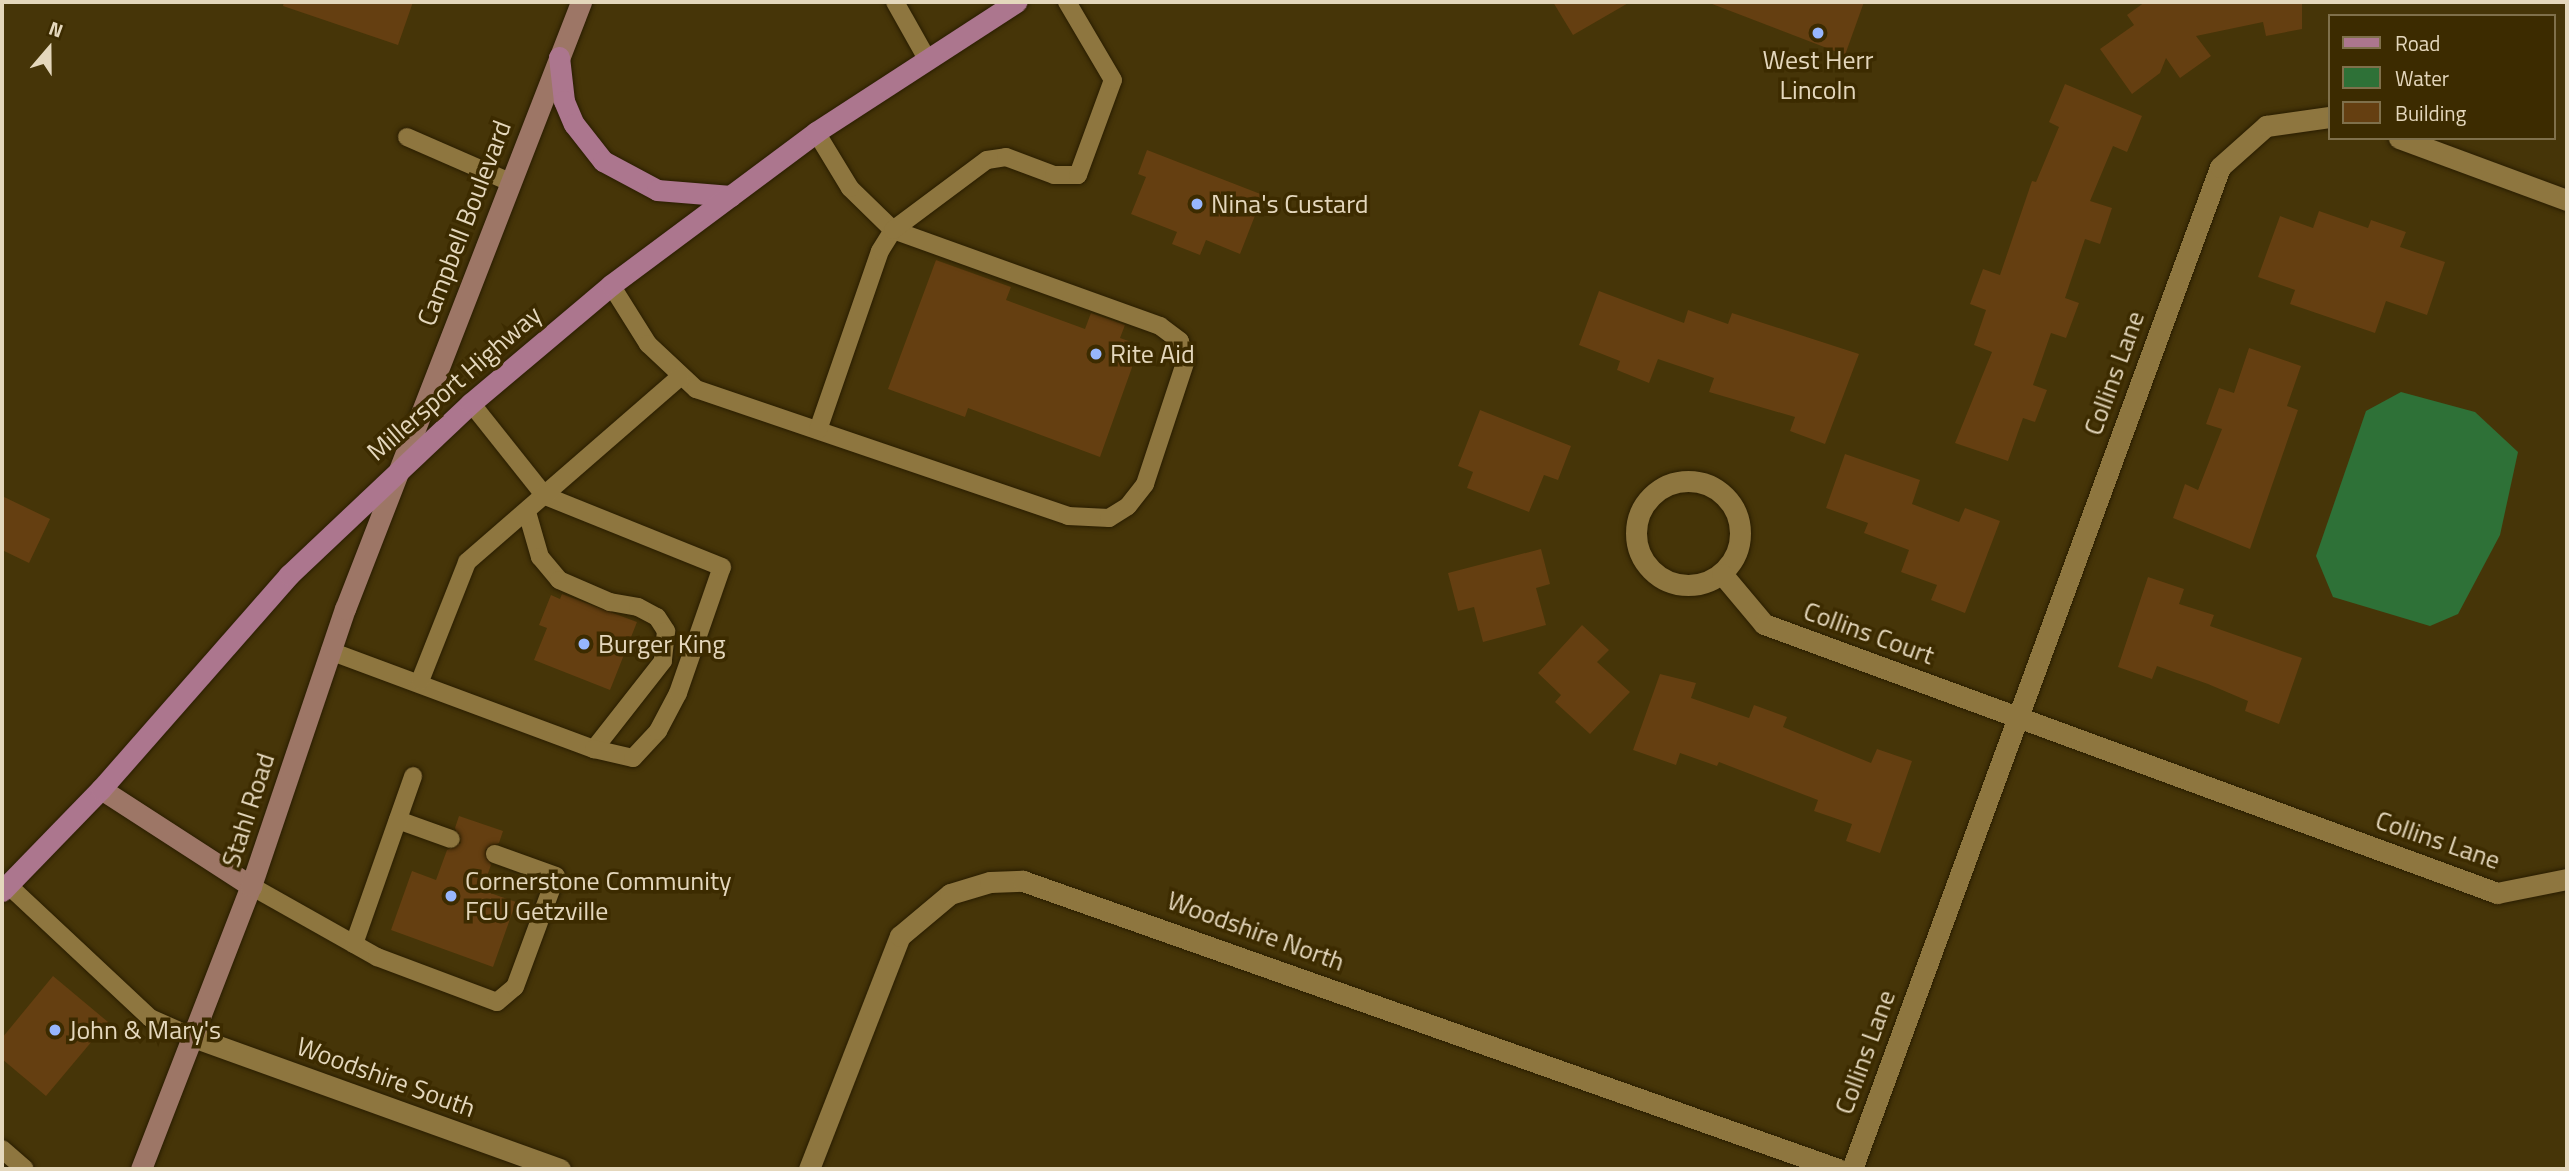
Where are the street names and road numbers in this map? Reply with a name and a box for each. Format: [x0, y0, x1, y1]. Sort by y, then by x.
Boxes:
street label: Campbell Boulevard [410, 116, 518, 330]
street label: Millersport Highway [361, 299, 547, 467]
street label: Collins Lane [2077, 307, 2151, 439]
street label: Collins Court [1799, 595, 1939, 671]
street label: Stahl Road [215, 749, 281, 871]
street label: Collins Lane [2372, 804, 2504, 876]
street label: Woodshire North [1163, 884, 1349, 978]
street label: Collins Lane [1828, 986, 1902, 1118]
street label: Woodshire South [292, 1030, 480, 1124]

